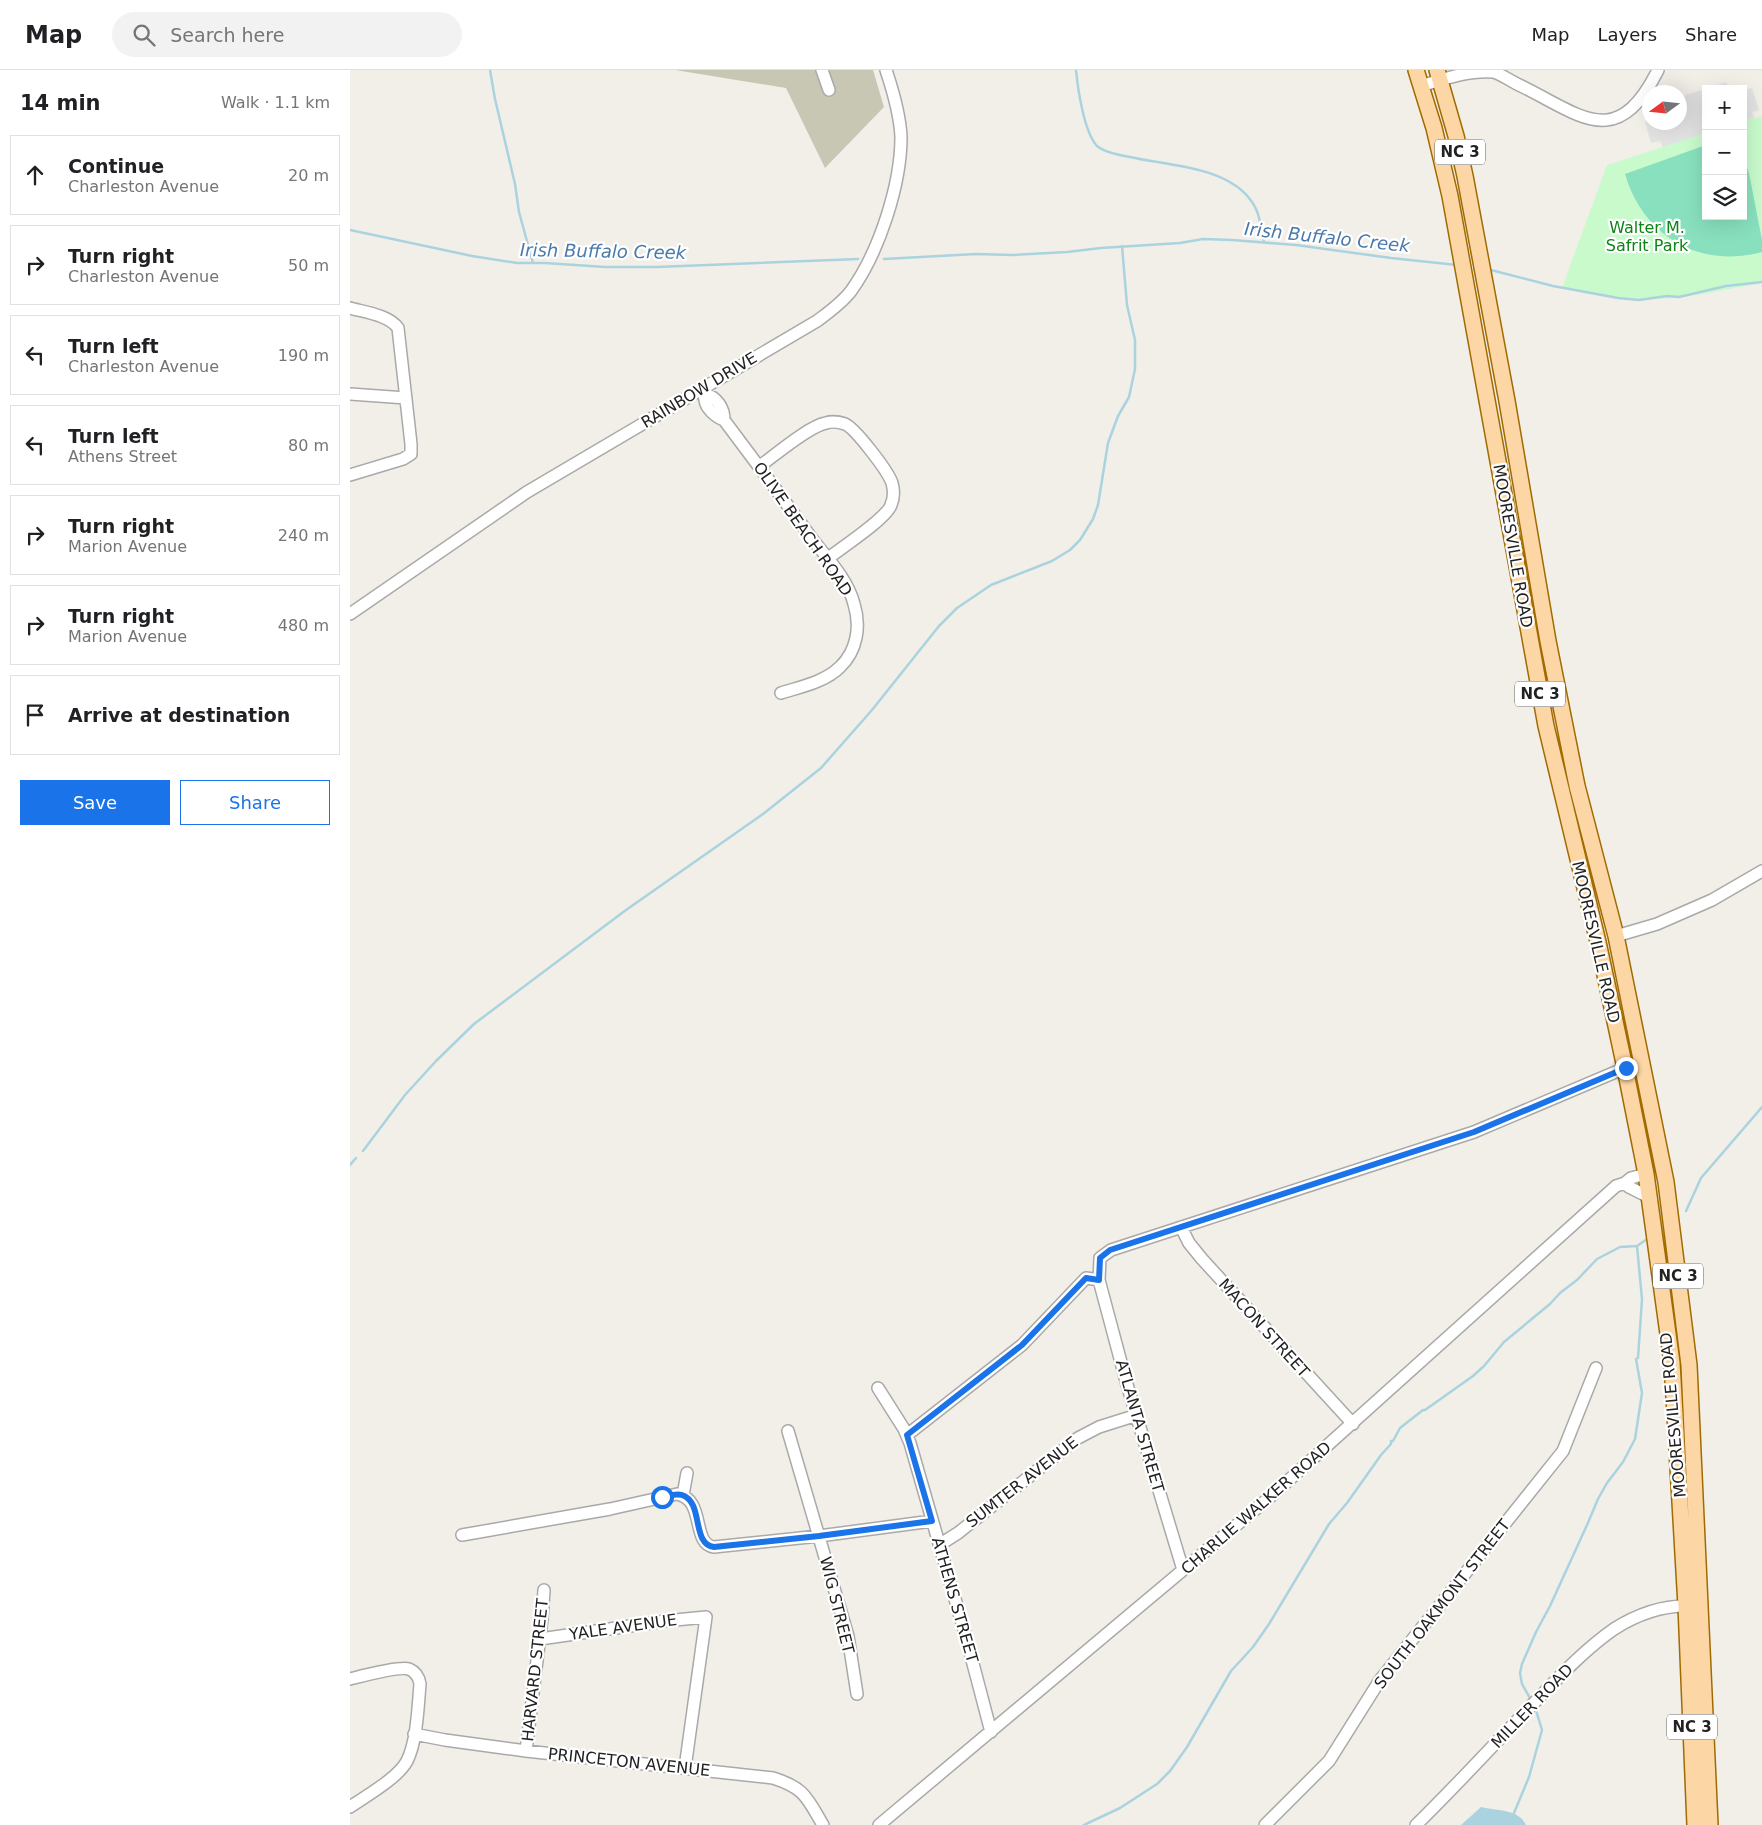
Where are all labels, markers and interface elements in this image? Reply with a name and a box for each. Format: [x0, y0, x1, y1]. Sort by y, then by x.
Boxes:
search box [112, 12, 462, 57]
text: Map [25, 21, 82, 49]
icon: search [130, 21, 158, 49]
text: Search here [170, 24, 284, 46]
text: Map [1531, 24, 1569, 45]
text: Layers [1597, 24, 1657, 45]
text: Share [1685, 24, 1737, 45]
north arrow [1642, 85, 1687, 130]
map controls [1702, 85, 1747, 220]
button: + [1702, 85, 1747, 130]
text: 14 min [20, 91, 101, 115]
text: Walk · 1.1 km [221, 93, 330, 112]
button: − [1702, 130, 1747, 175]
road number: NC 3 [1435, 140, 1485, 164]
text: Continue [68, 155, 164, 177]
icon: ahead [21, 161, 49, 189]
text: 20 m [288, 166, 329, 185]
button: layers [1702, 175, 1747, 220]
text: Charleston Avenue [68, 177, 219, 196]
water label: Irish Buffalo Creek [1243, 218, 1412, 256]
park label: Walter M. Safrit Park [1606, 218, 1689, 255]
water label: Irish Buffalo Creek [520, 239, 688, 263]
text: Turn right [68, 245, 174, 267]
icon: right [21, 251, 49, 279]
text: 50 m [288, 256, 329, 275]
text: Charleston Avenue [68, 267, 219, 286]
text: Turn left [68, 335, 159, 357]
icon: left [21, 341, 49, 369]
text: 190 m [278, 346, 329, 365]
street label: RAINBOW DRIVE [638, 348, 760, 432]
text: Charleston Avenue [68, 357, 219, 376]
text: Turn left [68, 425, 159, 447]
icon: left [21, 431, 49, 459]
text: 80 m [288, 436, 329, 455]
text: Athens Street [68, 447, 177, 466]
street label: OLIVE BEACH ROAD [750, 458, 856, 600]
street label: MOORESVILLE ROAD [1489, 463, 1537, 629]
text: Turn right [68, 515, 174, 537]
icon: right [21, 521, 49, 549]
text: 240 m [278, 526, 329, 545]
text: Marion Avenue [68, 537, 187, 556]
text: Turn right [68, 605, 174, 627]
icon: right [21, 611, 49, 639]
text: 480 m [278, 616, 329, 635]
text: Marion Avenue [68, 627, 187, 646]
road number: NC 3 [1515, 682, 1565, 706]
icon: arrive [21, 701, 49, 729]
text: Arrive at destination [68, 704, 290, 726]
button: Save [20, 780, 170, 825]
button: Share [180, 780, 330, 825]
street label: MOORESVILLE ROAD [1568, 859, 1624, 1025]
route end [1615, 1057, 1638, 1080]
road number: NC 3 [1653, 1264, 1703, 1288]
street label: MACON STREET [1215, 1275, 1313, 1381]
street label: MOORESVILLE ROAD [1656, 1332, 1690, 1498]
street label: ATLANTA STREET [1112, 1357, 1168, 1495]
street label: SUMTER AVENUE [962, 1432, 1082, 1532]
street label: CHARLIE WALKER ROAD [1177, 1438, 1335, 1578]
route start [651, 1486, 674, 1509]
street label: SOUTH OAKMONT STREET [1370, 1515, 1514, 1692]
street label: ATHENS STREET [928, 1535, 982, 1665]
street label: WIG STREET [816, 1555, 858, 1656]
street label: HARVARD STREET [518, 1597, 552, 1742]
street label: YALE AVENUE [567, 1610, 678, 1644]
street label: MILLER ROAD [1487, 1660, 1577, 1752]
road number: NC 3 [1667, 1714, 1717, 1740]
street label: PRINCETON AVENUE [547, 1744, 711, 1780]

